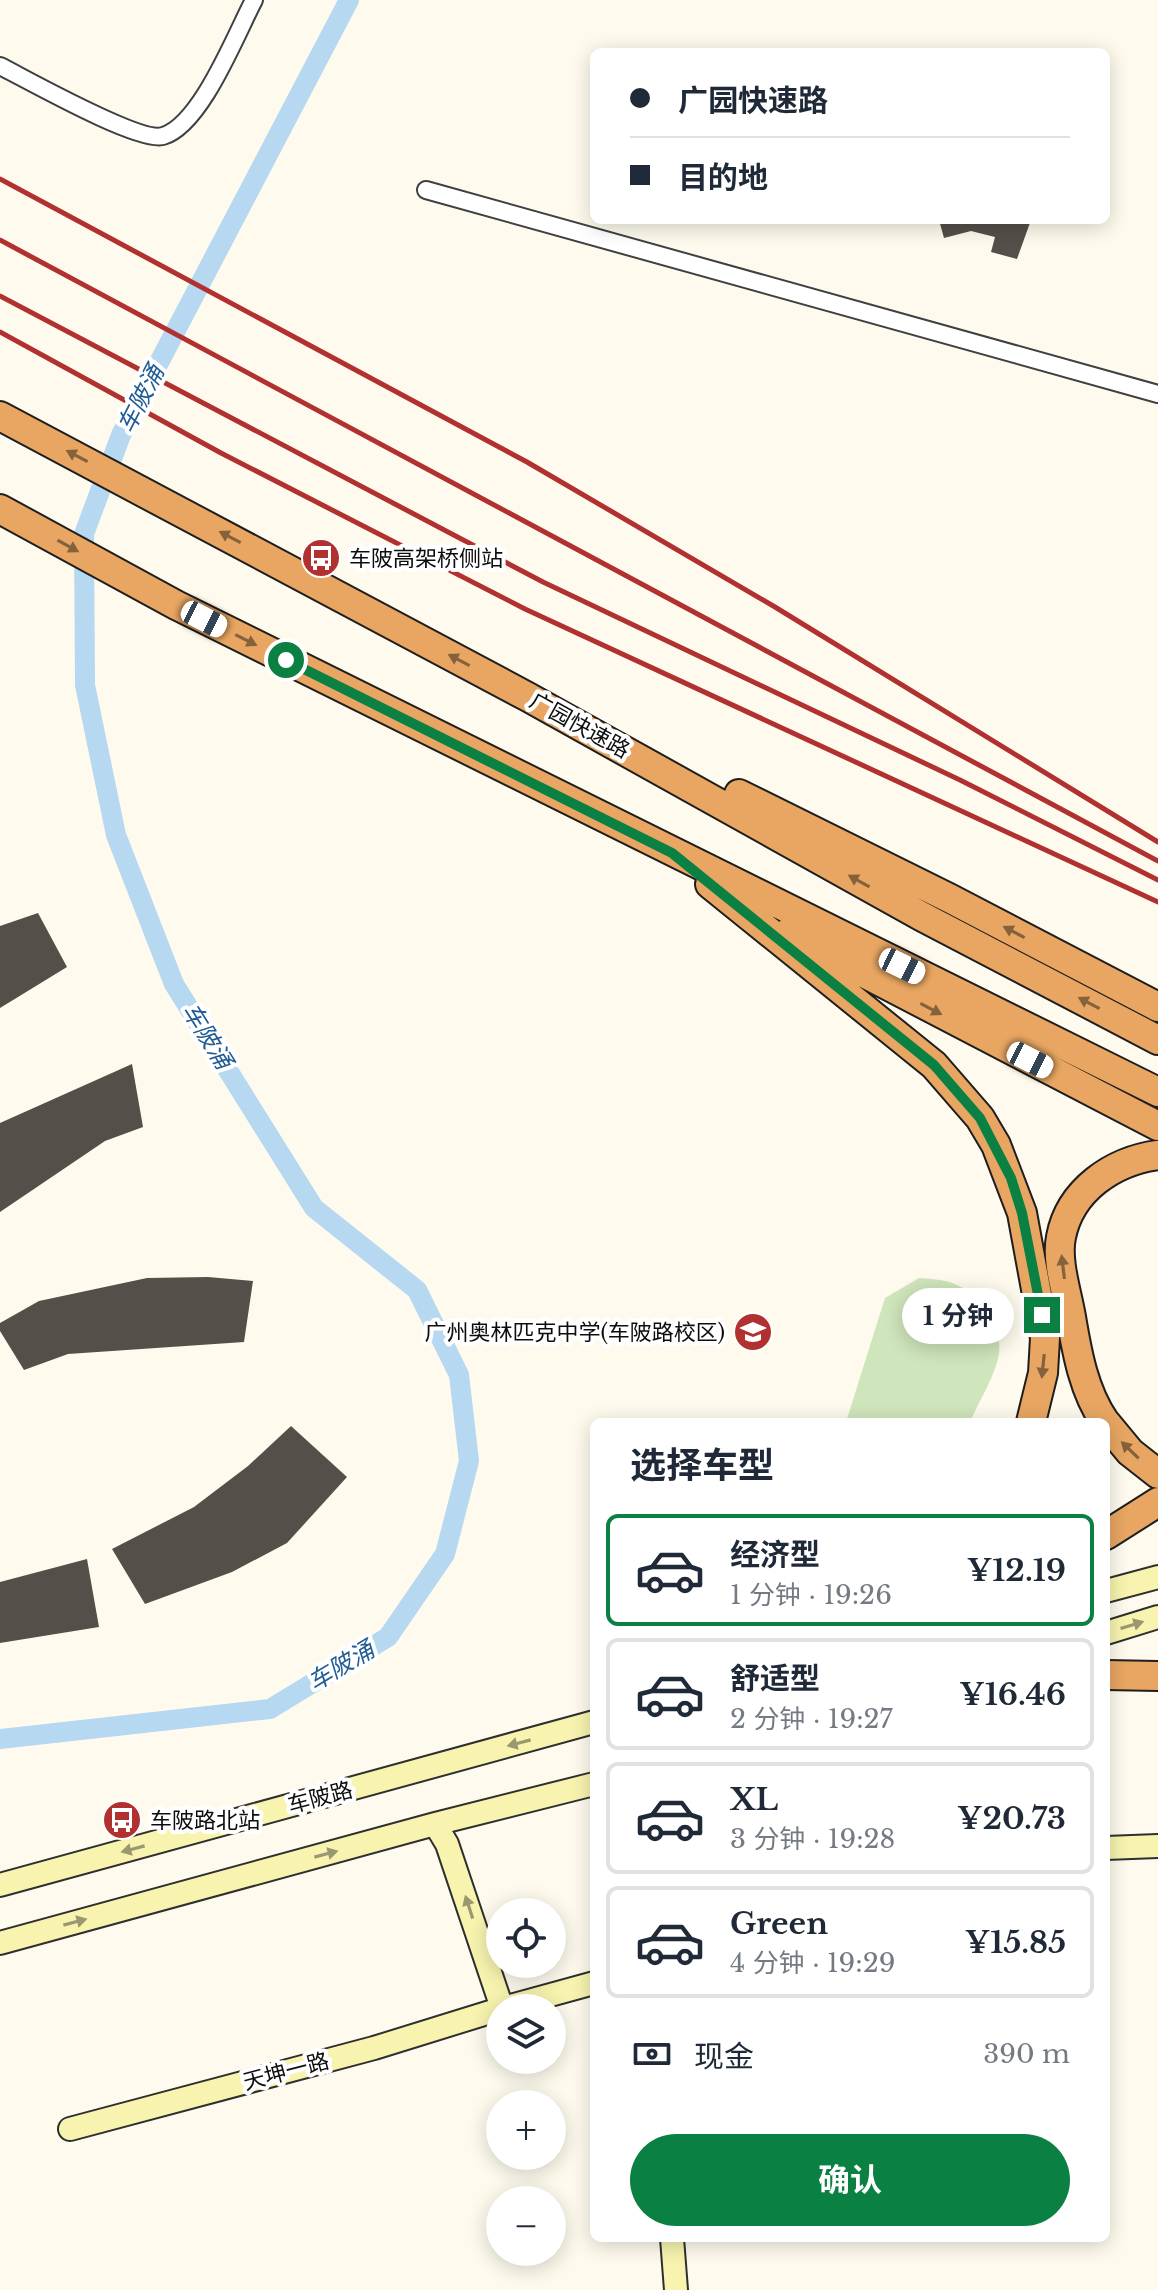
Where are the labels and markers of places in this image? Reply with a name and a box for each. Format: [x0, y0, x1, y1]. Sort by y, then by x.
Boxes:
bus stop icon: 车陂高架桥侧站 [300, 537, 342, 579]
place label: 车陂高架桥侧站 [349, 545, 503, 572]
school or university icon: 广州奥林匹克中学(车陂路校区) [732, 1311, 774, 1353]
place label: 广州奥林匹克中学(车陂路校区) [424, 1319, 725, 1346]
bus stop icon: 车陂路北站 [101, 1799, 143, 1841]
place label: 车陂路北站 [150, 1807, 260, 1834]

